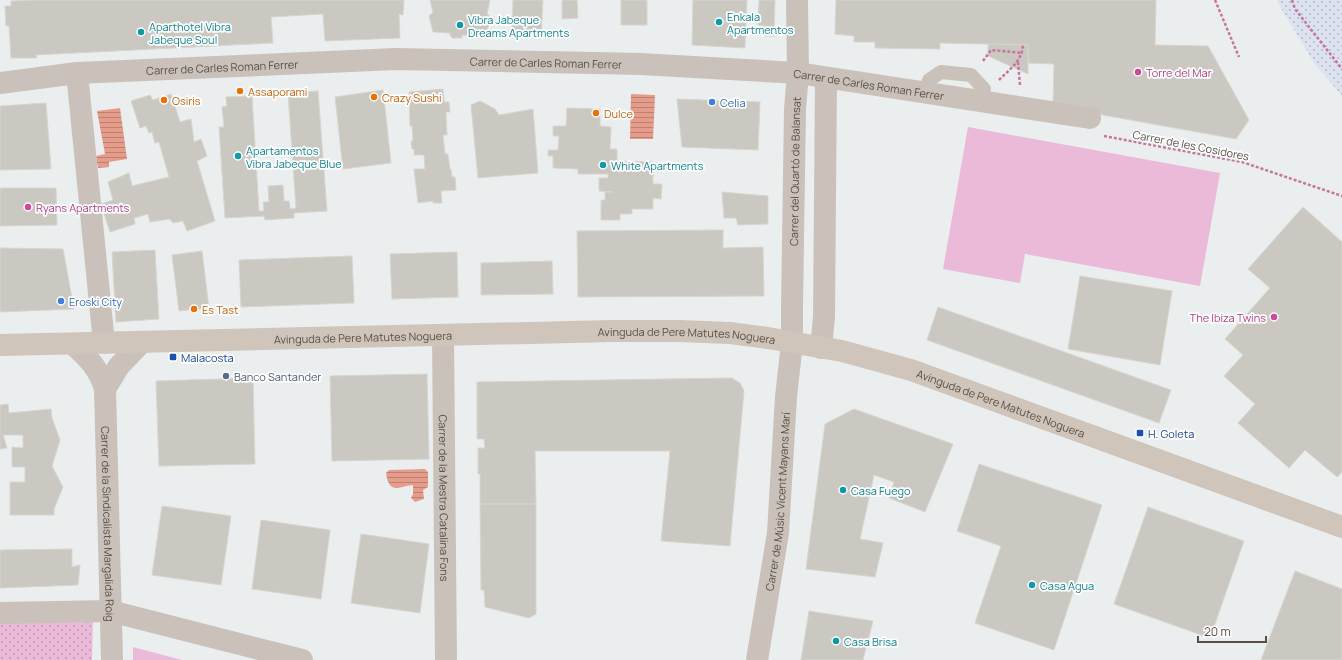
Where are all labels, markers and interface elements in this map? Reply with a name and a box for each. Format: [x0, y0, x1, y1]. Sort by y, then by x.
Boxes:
place label: Enkala Apartmentos [727, 9, 794, 37]
place label: Vibra Jabeque Dreams Apartments [468, 12, 569, 40]
marker: Enkala Apartmentos [714, 17, 724, 27]
place label: Aparthotel Vibra Jabeque Soul [149, 19, 231, 47]
marker: Vibra Jabeque Dreams Apartments [455, 20, 465, 30]
marker: Aparthotel Vibra Jabeque Soul [136, 27, 146, 37]
street label: Carrer de Carles Roman Ferrer [470, 53, 622, 71]
street label: Carrer de Carles Roman Ferrer [146, 56, 299, 77]
street label: Carrer de Carles Roman Ferrer [793, 65, 945, 103]
place label: Torre del Mar [1146, 65, 1212, 80]
marker: Torre del Mar [1133, 67, 1143, 77]
place label: Assaporami [248, 84, 307, 99]
marker: Assaporami [235, 86, 245, 96]
place label: Crazy Sushi [382, 90, 442, 105]
marker: Crazy Sushi [369, 92, 379, 102]
place label: Osiris [172, 93, 201, 108]
marker: Osiris [159, 95, 169, 105]
place label: Celia [720, 95, 746, 110]
street label: Carrer del Quartó de Balansat [785, 96, 803, 246]
marker: Celia [707, 97, 717, 107]
place label: Dulce [604, 106, 633, 121]
marker: Dulce [591, 108, 601, 118]
street label: Carrer de les Cosidores [1132, 126, 1251, 164]
place label: Apartamentos Vibra Jabeque Blue [246, 143, 342, 171]
marker: Apartamentos Vibra Jabeque Blue [233, 151, 243, 161]
place label: White Apartments [611, 158, 704, 173]
marker: White Apartments [598, 160, 608, 170]
place label: Ryans Apartments [36, 200, 130, 215]
marker: Ryans Apartments [23, 202, 33, 212]
place label: Eroski City [69, 294, 122, 309]
marker: Eroski City [56, 296, 66, 306]
place label: Es Tast [202, 302, 238, 317]
marker: Es Tast [189, 304, 199, 314]
place label: The Ibiza Twins [1190, 310, 1266, 325]
marker: The Ibiza Twins [1269, 312, 1279, 322]
street label: Avinguda de Pere Matutes Noguera [598, 324, 777, 347]
street label: Avinguda de Pere Matutes Noguera [274, 327, 452, 346]
place label: Malacosta [181, 350, 234, 365]
marker: Malacosta [168, 352, 178, 362]
street label: Avinguda de Pere Matutes Noguera [915, 365, 1087, 440]
place label: Banco Santander [234, 369, 321, 384]
marker: Banco Santander [221, 371, 231, 381]
street label: Carrer de Músic Vicent Mayans Marí [761, 411, 793, 592]
street label: Carrer de la Mestra Catalina Fons [436, 414, 453, 582]
street label: Carrer de la Sindicalista Margalida Roig [98, 426, 119, 622]
place label: H. Goleta [1148, 426, 1194, 441]
marker: H. Goleta [1135, 428, 1145, 438]
place label: Casa Fuego [851, 483, 911, 498]
marker: Casa Fuego [838, 485, 848, 495]
place label: Casa Agua [1040, 578, 1094, 593]
marker: Casa Agua [1027, 580, 1037, 590]
scale bar [1198, 618, 1266, 644]
text: 20 m [1204, 623, 1231, 640]
place label: Casa Brisa [844, 634, 897, 649]
marker: Casa Brisa [831, 636, 841, 646]

